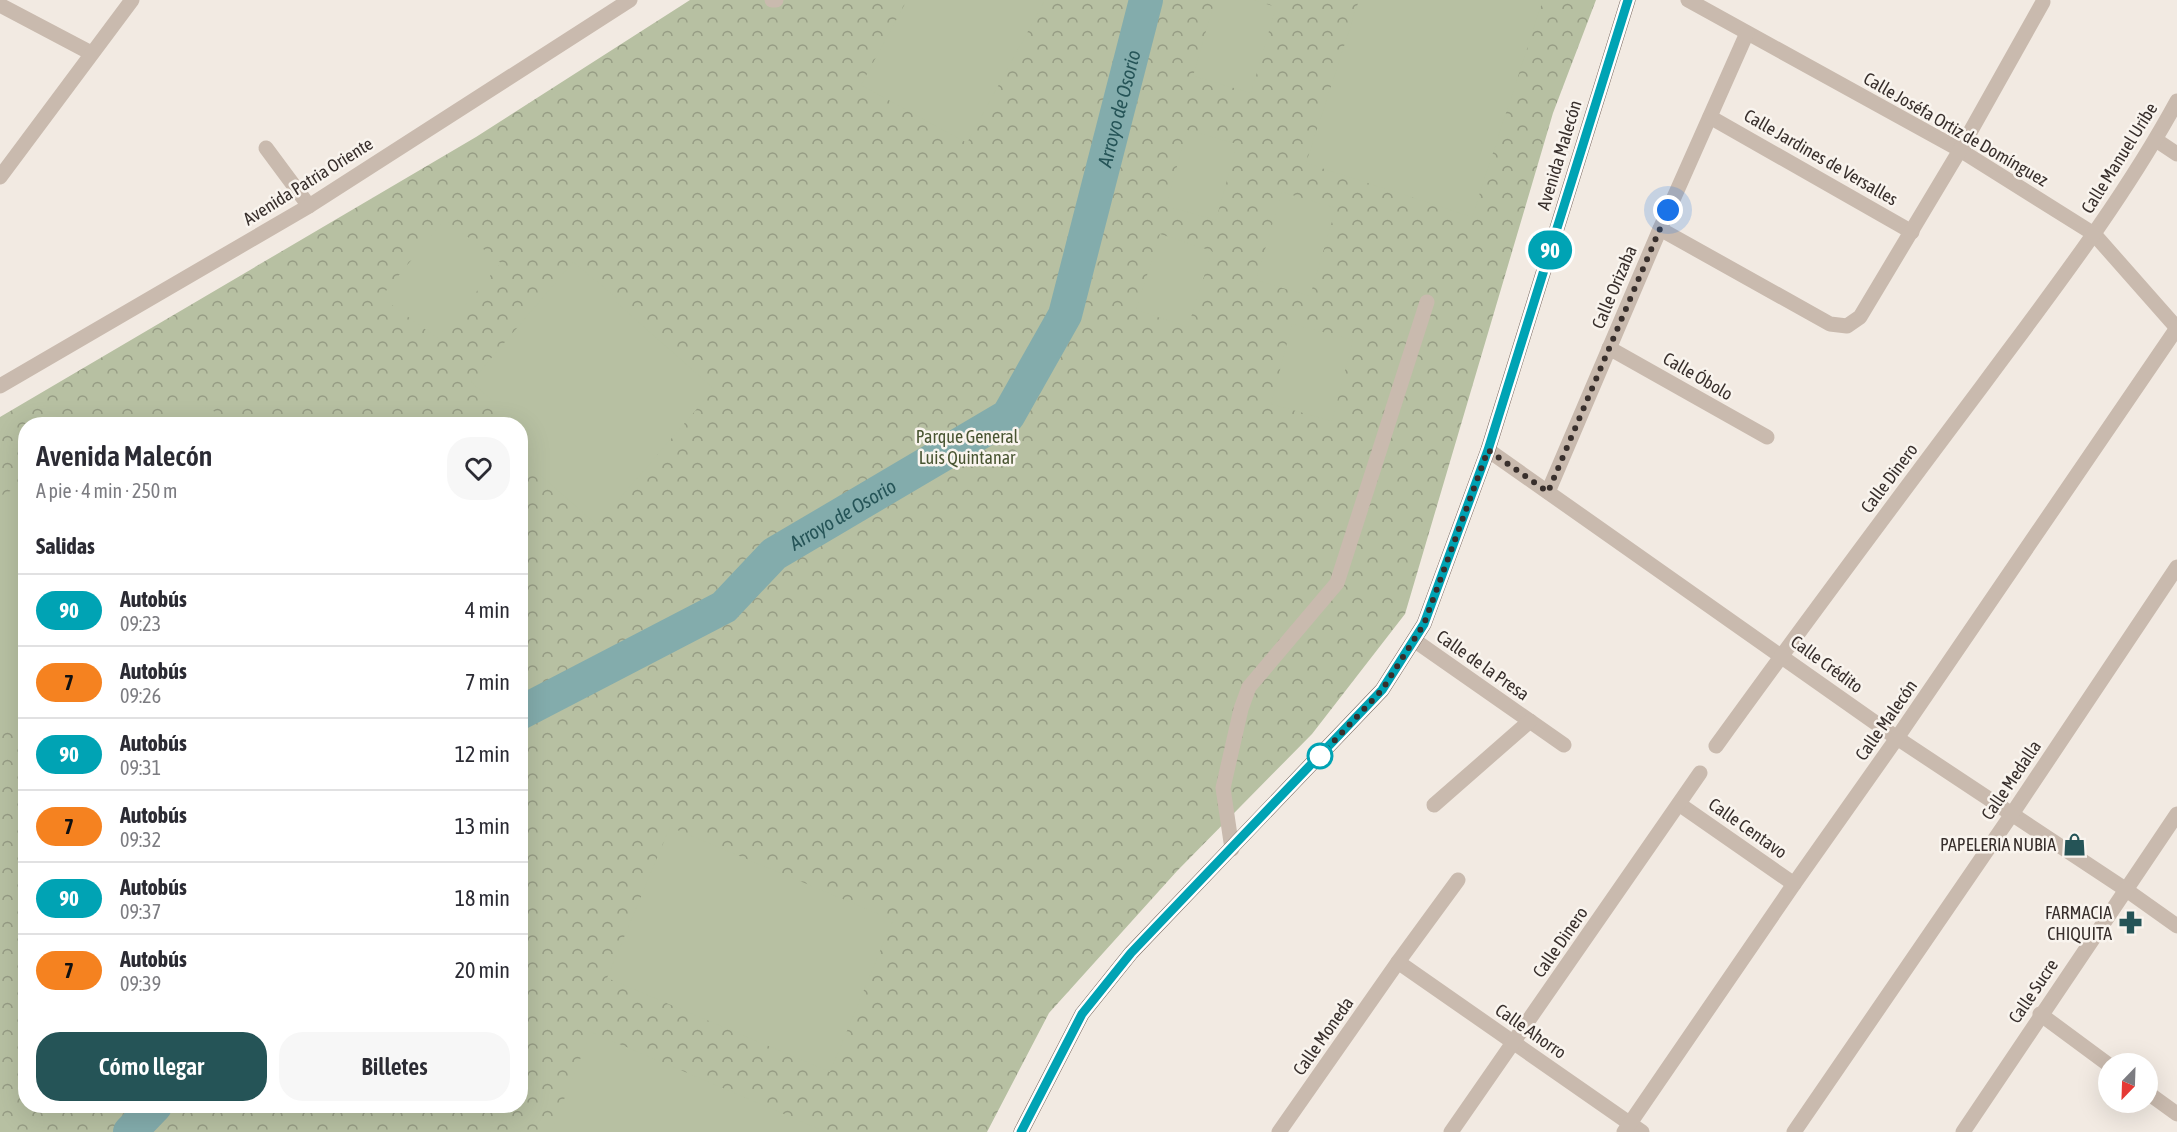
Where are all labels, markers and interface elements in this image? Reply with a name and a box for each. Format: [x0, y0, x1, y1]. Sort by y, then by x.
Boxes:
water label: Arroyo de Osorio [1092, 47, 1144, 170]
street label: Calle Joséfa Ortiz de Domínguez [1860, 68, 2052, 191]
street label: Avenida Malecón [1532, 98, 1586, 212]
street label: Calle Manuel Uribe [2077, 99, 2161, 217]
street label: Calle Jardines de Versalles [1740, 104, 1902, 210]
street label: Avenida Patria Oriente [239, 133, 377, 229]
your location [1653, 195, 1683, 225]
line badge: 90 [1523, 230, 1577, 270]
text: 90 [1540, 238, 1560, 262]
street label: Calle Orizaba [1587, 242, 1641, 332]
street label: Calle Óbolo [1659, 348, 1737, 404]
park label: Parque General Luis Quintanar [916, 426, 1019, 468]
button: heart [447, 437, 510, 500]
street label: Calle Dinero [1856, 439, 1922, 517]
text: Avenida Malecón [36, 440, 212, 472]
water label: Arroyo de Osorio [784, 473, 900, 555]
text: A pie · 4 min · 250 m [36, 479, 177, 502]
text: Salidas [36, 533, 95, 559]
text: Autobús [120, 586, 187, 612]
text: 4 min [465, 597, 510, 623]
text: 90 [59, 598, 79, 622]
text: 09:23 [120, 612, 161, 635]
street label: Calle de la Presa [1433, 625, 1533, 705]
street label: Calle Crédito [1787, 631, 1867, 697]
text: Autobús [120, 658, 187, 684]
text: 7 min [465, 669, 510, 695]
text: 7 [64, 670, 74, 694]
street label: Calle Malecón [1851, 676, 1921, 764]
text: 09:26 [120, 684, 161, 707]
text: Autobús [120, 730, 187, 756]
street label: Calle Medalla [1977, 736, 2045, 824]
text: 12 min [455, 741, 510, 767]
text: 90 [59, 742, 79, 766]
unlabelled marker [1307, 743, 1333, 769]
text: 09:31 [120, 756, 161, 779]
street label: Calle Centavo [1705, 793, 1791, 863]
text: Autobús [120, 802, 187, 828]
text: 13 min [455, 813, 510, 839]
text: 7 [64, 814, 74, 838]
text: 09:32 [120, 828, 161, 851]
shop icon: PAPELERIA NUBIA [2061, 831, 2087, 857]
place label: PAPELERIA NUBIA [1940, 834, 2056, 855]
text: Autobús [120, 874, 187, 900]
text: 18 min [455, 885, 510, 911]
text: 90 [59, 886, 79, 910]
text: 09:37 [120, 900, 161, 923]
place label: FARMACIA CHIQUITA [2045, 902, 2112, 944]
street label: Calle Dinero [1528, 903, 1592, 981]
pharmacy icon: FARMACIA CHIQUITA [2117, 909, 2143, 935]
text: Autobús [120, 946, 187, 972]
street label: Calle Sucre [2004, 955, 2062, 1027]
text: 20 min [455, 957, 510, 983]
text: 7 [64, 958, 74, 982]
text: 09:39 [120, 972, 161, 995]
street label: Calle Moneda [1288, 993, 1358, 1079]
street label: Calle Ahorro [1492, 999, 1570, 1063]
button: Cómo llegar [36, 1032, 267, 1101]
button: Billetes [279, 1032, 510, 1101]
north arrow [2098, 1053, 2158, 1113]
map controls [2098, 1053, 2158, 1113]

